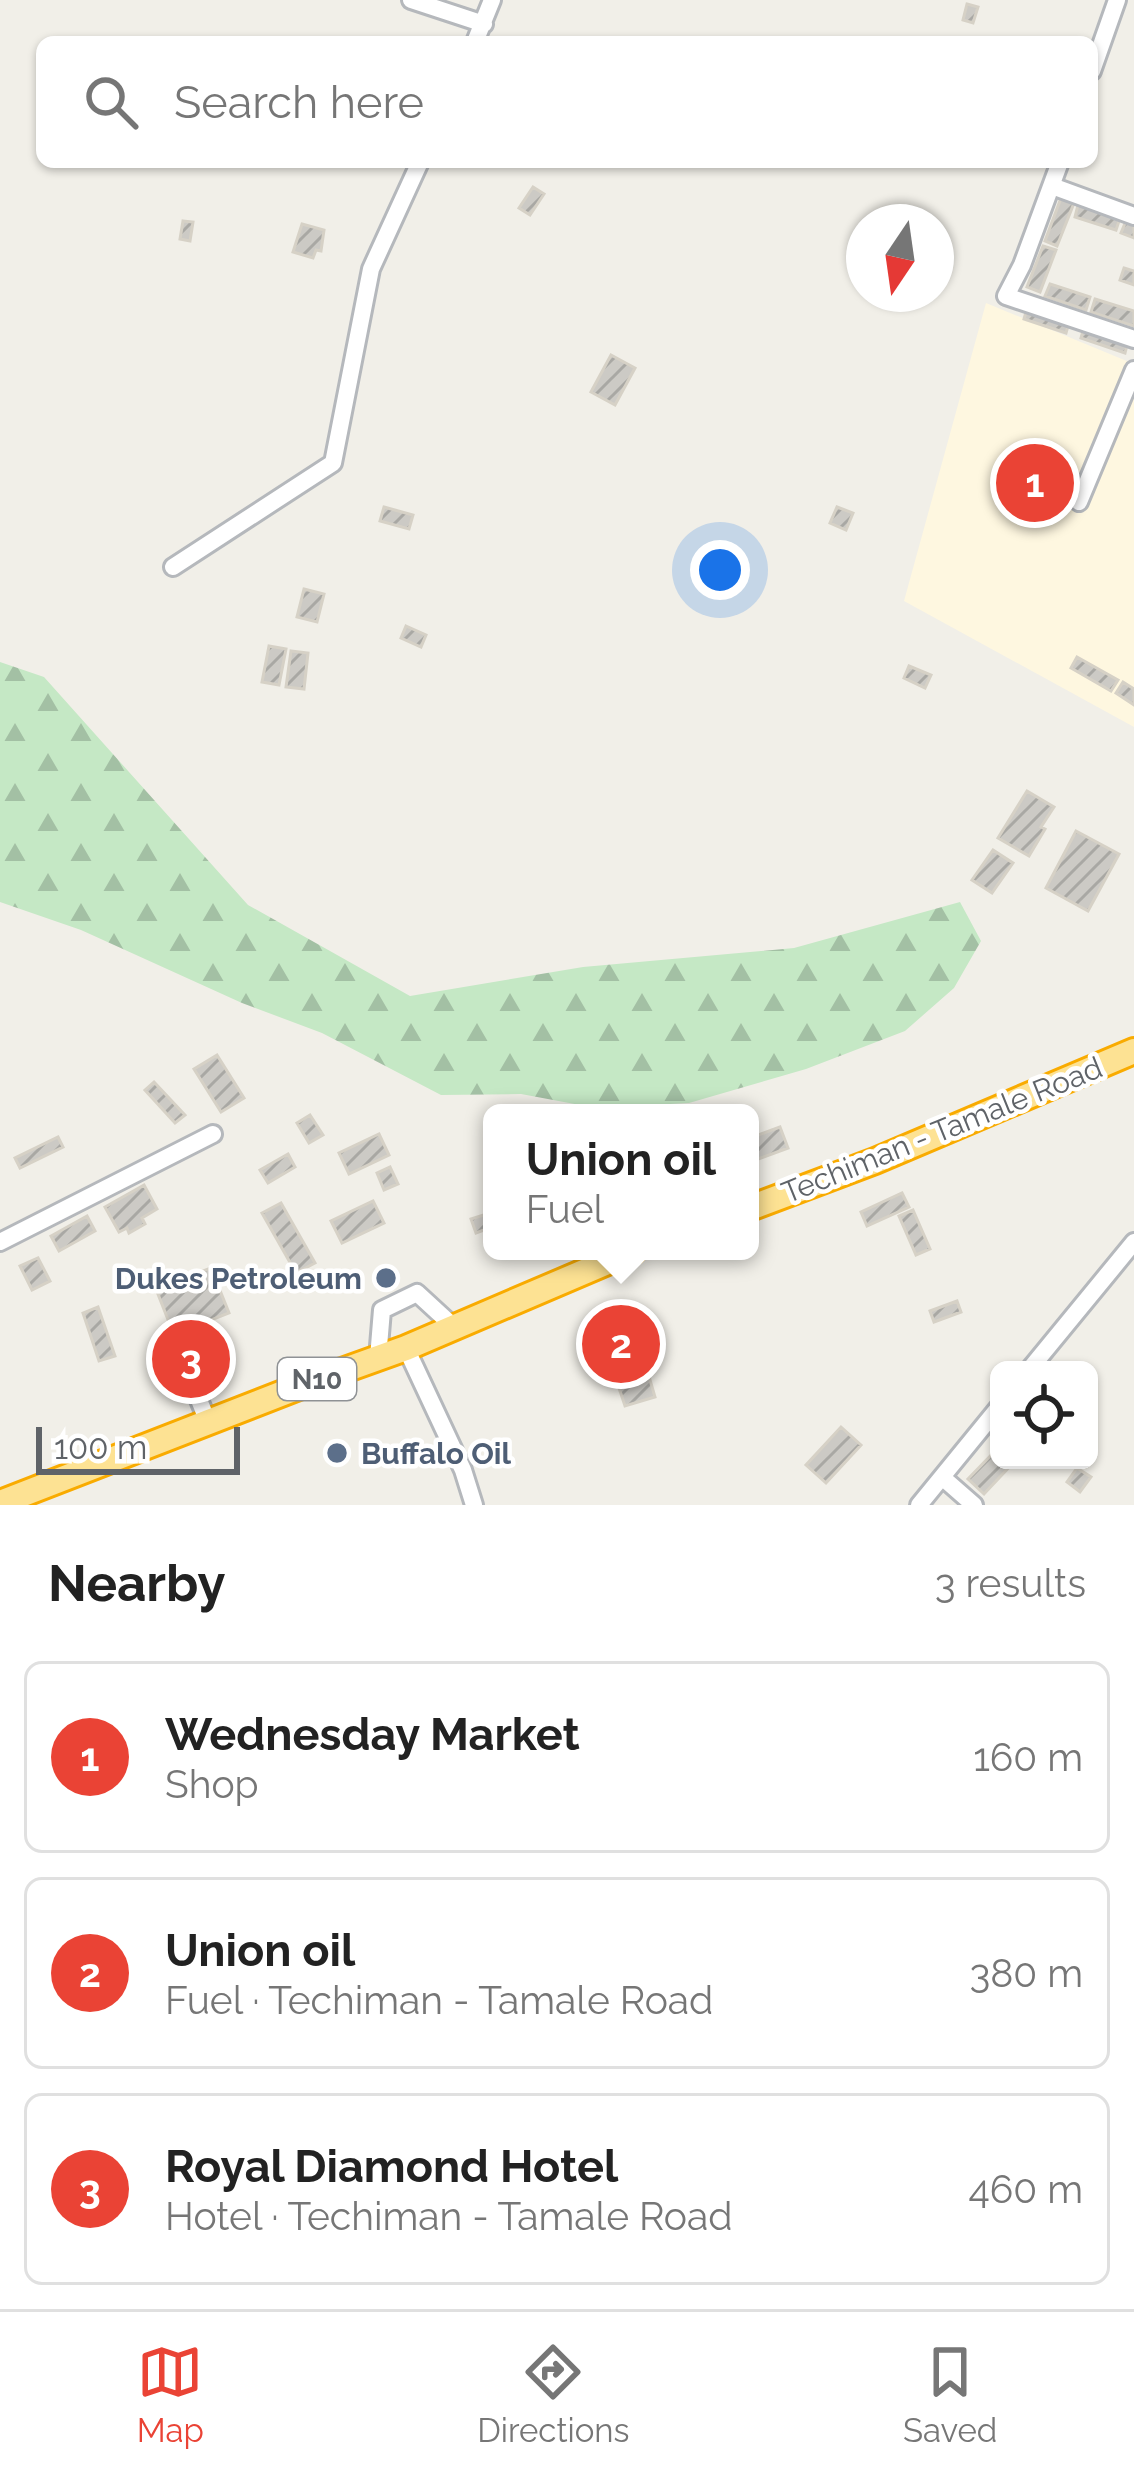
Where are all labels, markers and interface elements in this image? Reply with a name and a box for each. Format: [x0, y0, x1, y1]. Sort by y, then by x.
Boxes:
search box [36, 36, 1098, 168]
icon: search [78, 69, 144, 135]
text: Search here [174, 76, 424, 129]
north arrow [846, 204, 954, 312]
pin: 1 [996, 438, 1074, 528]
your location [690, 540, 750, 600]
street label: Techiman - Tamale Road [777, 1050, 1107, 1210]
popup [483, 1104, 759, 1260]
text: Union oil [526, 1133, 716, 1186]
text: Fuel [526, 1186, 604, 1232]
place label: Dukes Petroleum [115, 1261, 362, 1296]
marker: Dukes Petroleum [373, 1265, 399, 1291]
pin: 2 [582, 1299, 660, 1389]
pin: 3 [152, 1314, 230, 1404]
road number: N10 [278, 1358, 356, 1400]
map controls [990, 1361, 1098, 1469]
button: locate [990, 1361, 1098, 1469]
scale bar [36, 1421, 240, 1474]
text: 100 m [54, 1428, 147, 1467]
place label: Buffalo Oil [361, 1436, 511, 1471]
marker: Buffalo Oil [324, 1440, 350, 1466]
text: Nearby [48, 1553, 225, 1613]
text: 3 results [935, 1560, 1086, 1606]
text: Wednesday Market [165, 1708, 580, 1761]
text: 1 [80, 1734, 100, 1780]
text: 160 m [973, 1734, 1083, 1780]
text: Shop [165, 1761, 259, 1807]
text: Union oil [165, 1924, 355, 1977]
text: 2 [79, 1950, 101, 1996]
text: 380 m [969, 1950, 1083, 1996]
text: Fuel · Techiman - Tamale Road [165, 1977, 713, 2023]
text: Royal Diamond Hotel [165, 2140, 618, 2193]
text: 3 [79, 2166, 101, 2212]
text: 460 m [969, 2166, 1083, 2212]
text: Hotel · Techiman - Tamale Road [165, 2193, 733, 2239]
tab: Map [137, 2339, 204, 2450]
tab: Directions [477, 2339, 630, 2450]
tab: Saved [903, 2339, 997, 2450]

